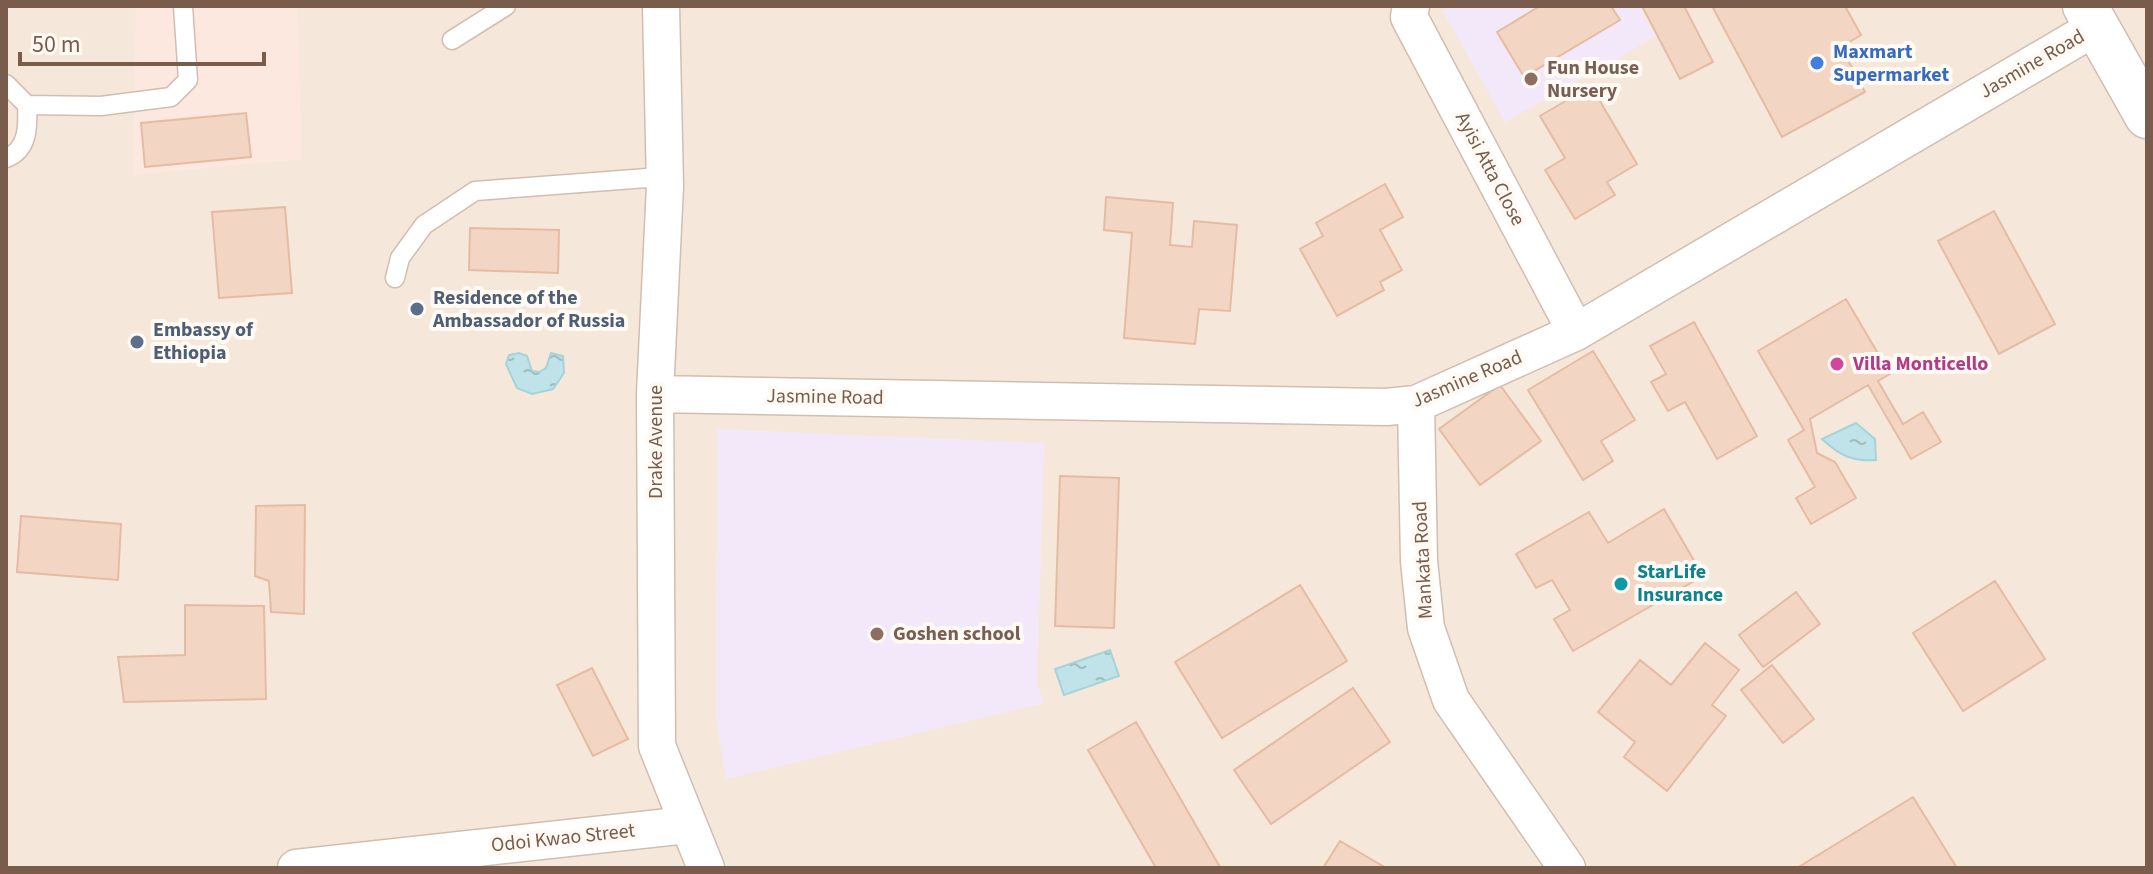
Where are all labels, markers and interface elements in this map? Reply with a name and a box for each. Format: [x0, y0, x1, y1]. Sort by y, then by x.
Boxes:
scale bar [20, 16, 264, 66]
street label: Jasmine Road [1974, 23, 2090, 105]
text: 50 m [32, 27, 81, 62]
place label: Maxmart Supermarket [1833, 38, 1949, 89]
place label: Fun House Nursery [1547, 54, 1639, 105]
marker: Maxmart Supermarket [1808, 54, 1826, 72]
marker: Fun House Nursery [1522, 70, 1540, 88]
street label: Ayisi Atta Close [1448, 107, 1532, 231]
place label: Residence of the Ambassador of Russia [432, 284, 625, 335]
marker: Residence of the Ambassador of Russia [408, 300, 426, 318]
place label: Embassy of Ethiopia [153, 316, 254, 367]
marker: Embassy of Ethiopia [128, 333, 146, 351]
street label: Jasmine Road [1408, 343, 1526, 415]
place label: Villa Monticello [1852, 350, 1988, 378]
marker: Villa Monticello [1828, 355, 1846, 373]
street label: Jasmine Road [766, 382, 884, 412]
street label: Drake Avenue [642, 385, 670, 499]
street label: Mankata Road [1406, 500, 1440, 620]
place label: StarLife Insurance [1637, 558, 1723, 609]
marker: StarLife Insurance [1612, 575, 1630, 593]
place label: Goshen school [893, 620, 1021, 648]
marker: Goshen school [868, 625, 886, 643]
street label: Odoi Kwao Street [490, 816, 637, 859]

